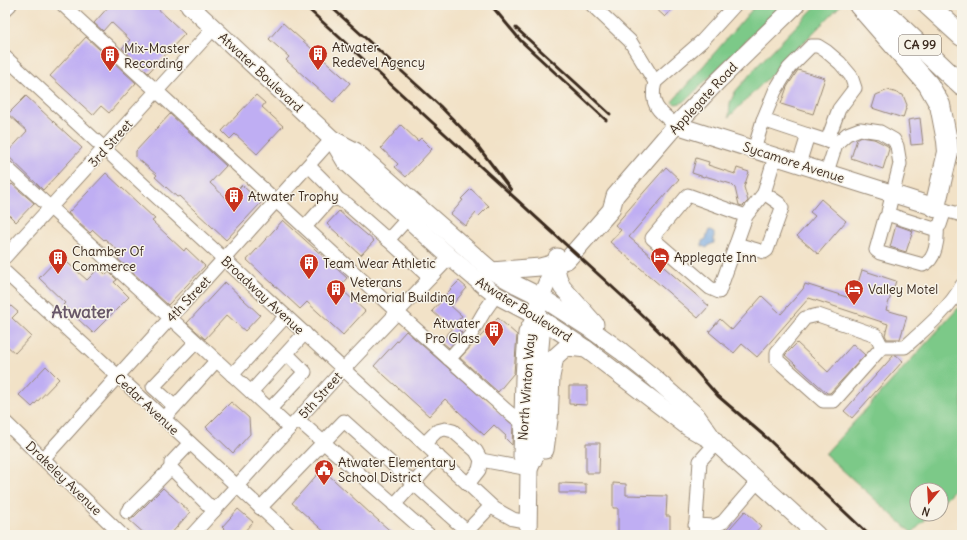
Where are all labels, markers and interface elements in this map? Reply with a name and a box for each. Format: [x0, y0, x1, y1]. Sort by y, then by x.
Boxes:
street label: Atwater Boulevard [215, 29, 307, 116]
road number: CA 99 [899, 35, 941, 55]
place label: Atwater Redevel Agency [332, 39, 425, 71]
place label: Mix-Master Recording [124, 40, 190, 72]
building icon: Atwater Redevel Agency [307, 43, 329, 71]
building icon: Mix-Master Recording [99, 44, 121, 72]
street label: Applegate Road [666, 58, 741, 138]
street label: 3rd Street [85, 116, 136, 171]
street label: Sycamore Avenue [741, 138, 847, 187]
building icon: Atwater Trophy [223, 185, 245, 213]
place label: Atwater Trophy [248, 188, 339, 205]
place label: Chamber Of Commerce [72, 243, 145, 275]
hotel icon: Applegate Inn [649, 246, 671, 274]
building icon: Chamber Of Commerce [47, 247, 69, 275]
place label: Applegate Inn [674, 249, 757, 266]
street label: Broadway Avenue [217, 252, 308, 338]
building icon: Team Wear Athletic [298, 252, 320, 280]
place label: Team Wear Athletic [323, 255, 436, 272]
street label: 4th Street [163, 272, 215, 326]
street label: Atwater Boulevard [473, 273, 575, 346]
place label: Veterans Memorial Building [350, 274, 455, 306]
building icon: Veterans Memorial Building [325, 278, 347, 306]
hotel icon: Valley Motel [843, 278, 865, 306]
place label: Valley Motel [868, 281, 938, 298]
district label: Atwater [51, 301, 113, 323]
place label: Atwater Pro Glass [425, 315, 481, 347]
building icon: Atwater Pro Glass [483, 319, 505, 347]
street label: North Winton Way [514, 333, 539, 441]
street label: 5th Street [295, 368, 346, 422]
street label: Cedar Avenue [111, 370, 183, 439]
street label: Drakeley Avenue [22, 438, 105, 519]
place label: Atwater Elementary School District [338, 454, 456, 486]
public building icon: Atwater Elementary School District [313, 458, 335, 486]
north arrow [909, 482, 949, 522]
text: N [920, 504, 932, 519]

